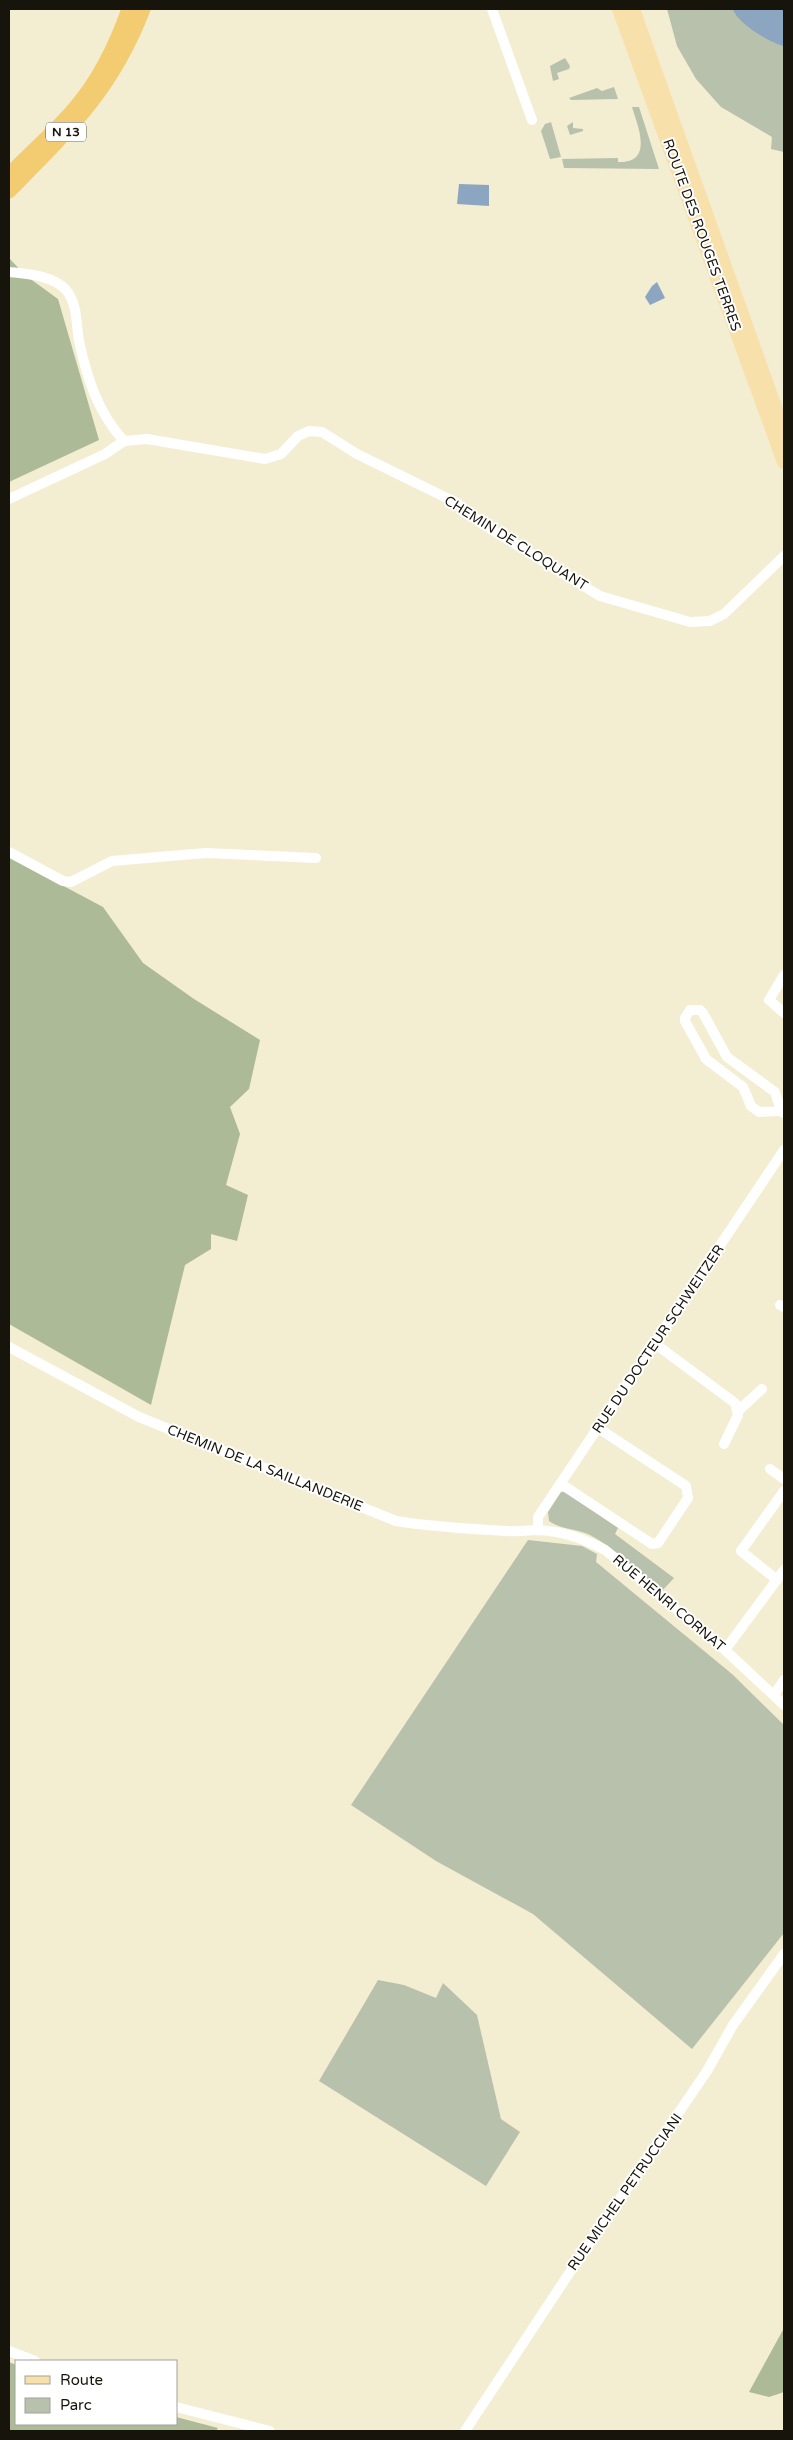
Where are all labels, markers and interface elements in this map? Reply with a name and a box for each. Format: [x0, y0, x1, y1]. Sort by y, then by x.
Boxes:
road number: N 13 [46, 122, 86, 142]
street label: ROUTE DES ROUGES TERRES [659, 137, 745, 334]
street label: CHEMIN DE CLOQUANT [441, 492, 591, 594]
street label: RUE DU DOCTEUR SCHWEITZER [588, 1242, 728, 1436]
street label: CHEMIN DE LA SAILLANDERIE [165, 1421, 365, 1515]
street label: RUE HENRI CORNAT [609, 1551, 729, 1655]
street label: RUE MICHEL PETRUCCIANI [564, 2110, 686, 2274]
legend [15, 2360, 178, 2425]
text: Route [60, 2371, 103, 2389]
text: Parc [60, 2396, 92, 2414]

